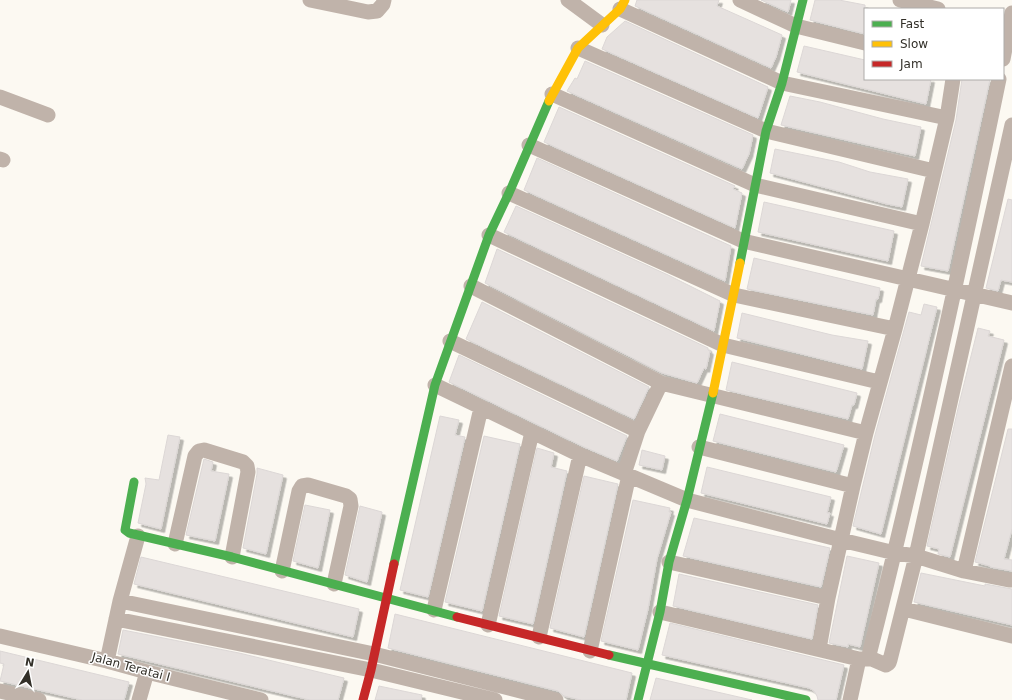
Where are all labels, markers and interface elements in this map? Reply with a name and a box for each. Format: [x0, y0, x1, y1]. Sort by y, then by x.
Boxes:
legend [864, 8, 1004, 80]
text: Fast [900, 17, 924, 31]
text: Slow [900, 37, 928, 51]
text: Jam [899, 57, 923, 71]
street label: Jalan Teratai I [89, 650, 172, 684]
north arrow [8, 652, 48, 692]
text: N [24, 655, 35, 670]

